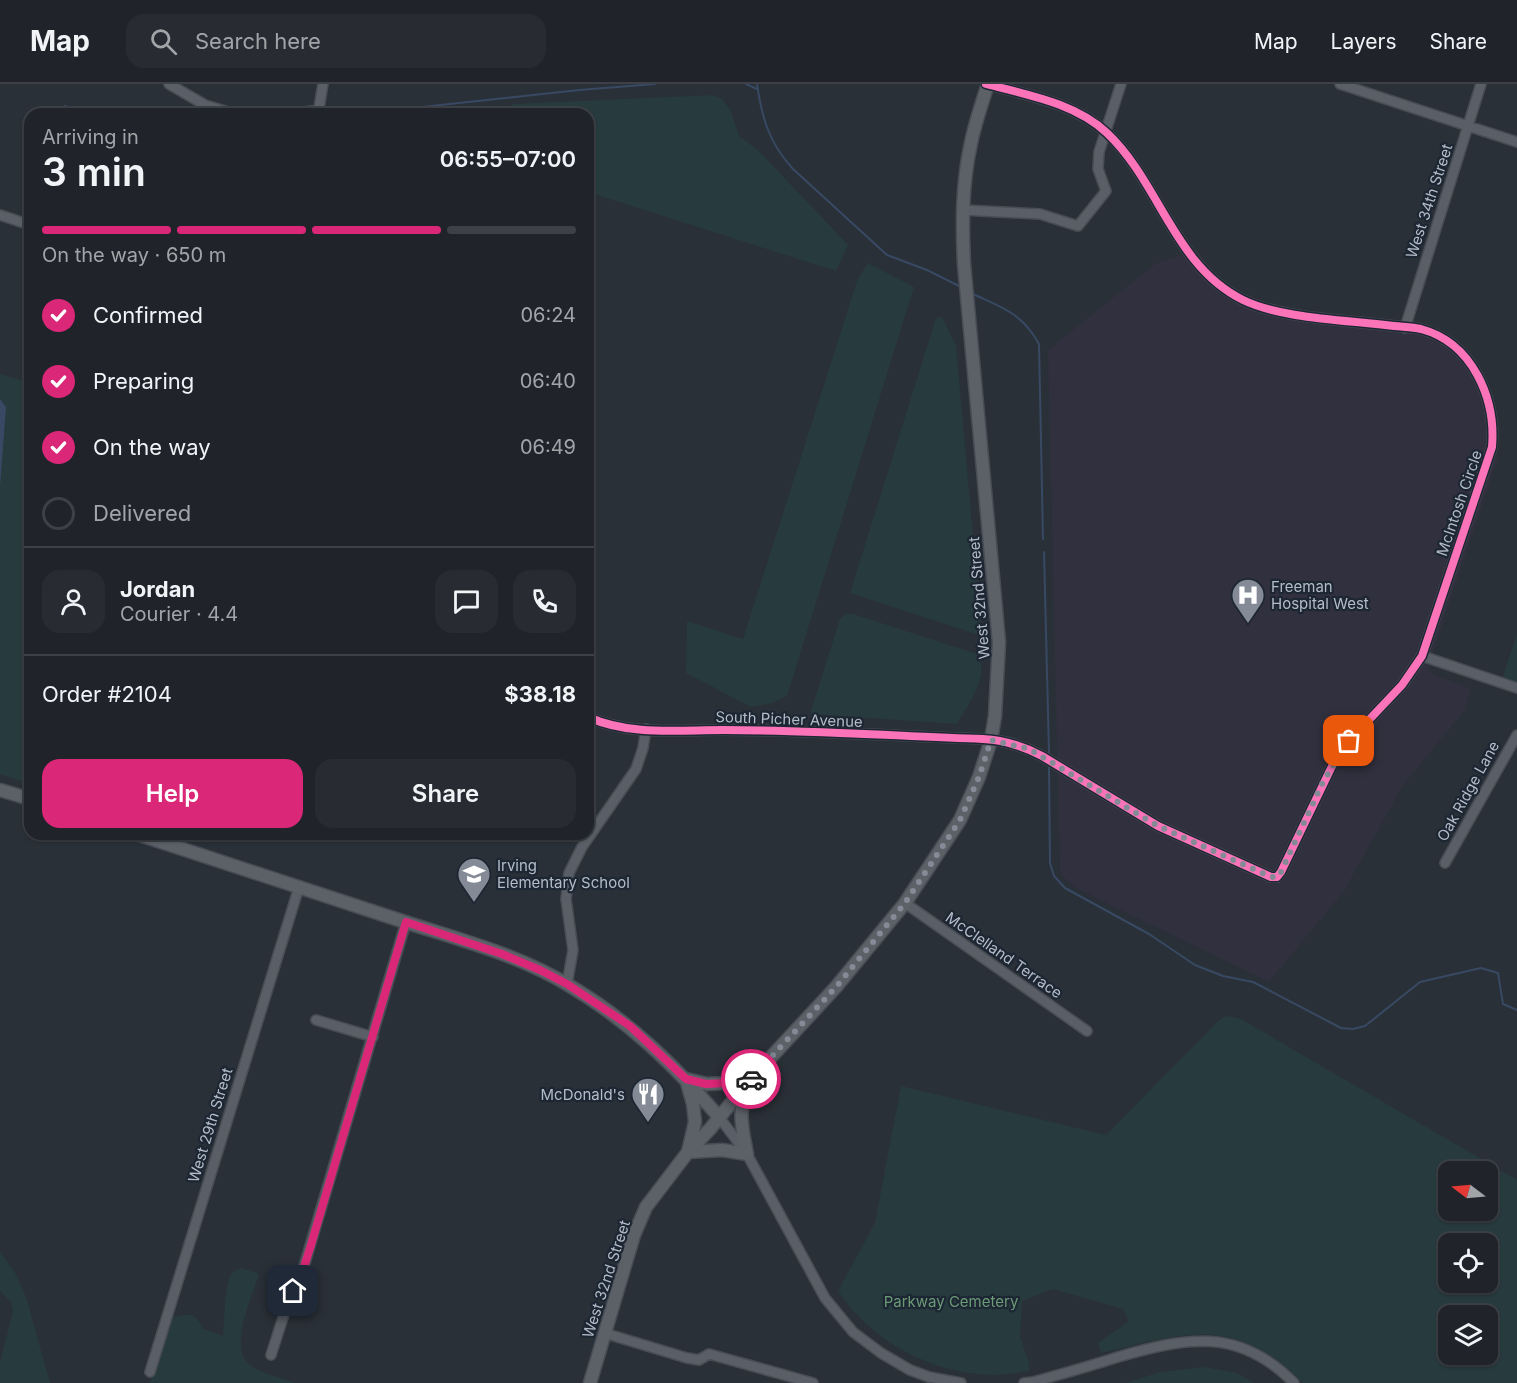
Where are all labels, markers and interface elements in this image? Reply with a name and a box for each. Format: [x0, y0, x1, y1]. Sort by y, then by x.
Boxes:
search box [126, 14, 546, 68]
text: Map [30, 24, 90, 58]
icon: search [147, 25, 180, 58]
text: Search here [195, 28, 321, 54]
text: Map [1254, 29, 1298, 54]
text: Layers [1331, 29, 1397, 54]
text: Share [1430, 29, 1487, 54]
text: Arriving in [42, 125, 139, 149]
street label: West 34th Street [1402, 141, 1456, 261]
text: 06:55–07:00 [440, 146, 576, 172]
text: 3 min [42, 148, 146, 195]
text: On the way · 650 m [42, 243, 226, 267]
icon: check [42, 299, 75, 332]
text: Confirmed [93, 302, 203, 328]
text: 06:24 [520, 303, 576, 327]
icon: check [42, 365, 75, 398]
text: Preparing [93, 368, 194, 394]
text: 06:40 [520, 369, 576, 393]
icon: check [42, 431, 75, 464]
text: On the way [93, 434, 211, 460]
text: 06:49 [520, 435, 576, 459]
street label: McIntosh Circle [1432, 448, 1486, 558]
text: Delivered [93, 500, 191, 526]
street label: West 32nd Street [964, 536, 994, 660]
button: person [42, 570, 105, 633]
button: chat [435, 570, 498, 633]
button: phone [513, 570, 576, 633]
text: Jordan [120, 576, 195, 602]
hospital icon: Freeman Hospital West [1230, 577, 1266, 624]
place label: Freeman Hospital West [1271, 577, 1369, 613]
text: Courier · 4.4 [120, 602, 238, 626]
text: Order #2104 [42, 681, 172, 707]
text: $38.18 [504, 681, 576, 707]
street label: South Picher Avenue [715, 707, 863, 731]
pin [1323, 715, 1374, 766]
icon: bag [1332, 724, 1365, 757]
street label: Oak Ridge Lane [1433, 738, 1503, 844]
button: Help [42, 759, 303, 828]
button: Share [315, 759, 576, 828]
school or university icon: Irving Elementary School [456, 856, 492, 903]
place label: Irving Elementary School [497, 856, 630, 892]
street label: McClelland Terrace [942, 908, 1066, 1002]
courier [721, 1049, 781, 1109]
icon: car [735, 1063, 768, 1096]
street label: West 29th Street [184, 1065, 236, 1185]
restaurant icon: McDonald's [630, 1076, 666, 1123]
place label: McDonald's [541, 1085, 625, 1104]
north arrow [1438, 1161, 1498, 1221]
map controls [1438, 1161, 1498, 1365]
street label: West 32nd Street [578, 1218, 634, 1340]
button: locate [1438, 1233, 1498, 1293]
pin [267, 1265, 318, 1316]
icon: home [276, 1274, 309, 1307]
park label: Parkway Cemetery [884, 1292, 1019, 1311]
button: layers [1438, 1305, 1498, 1365]

